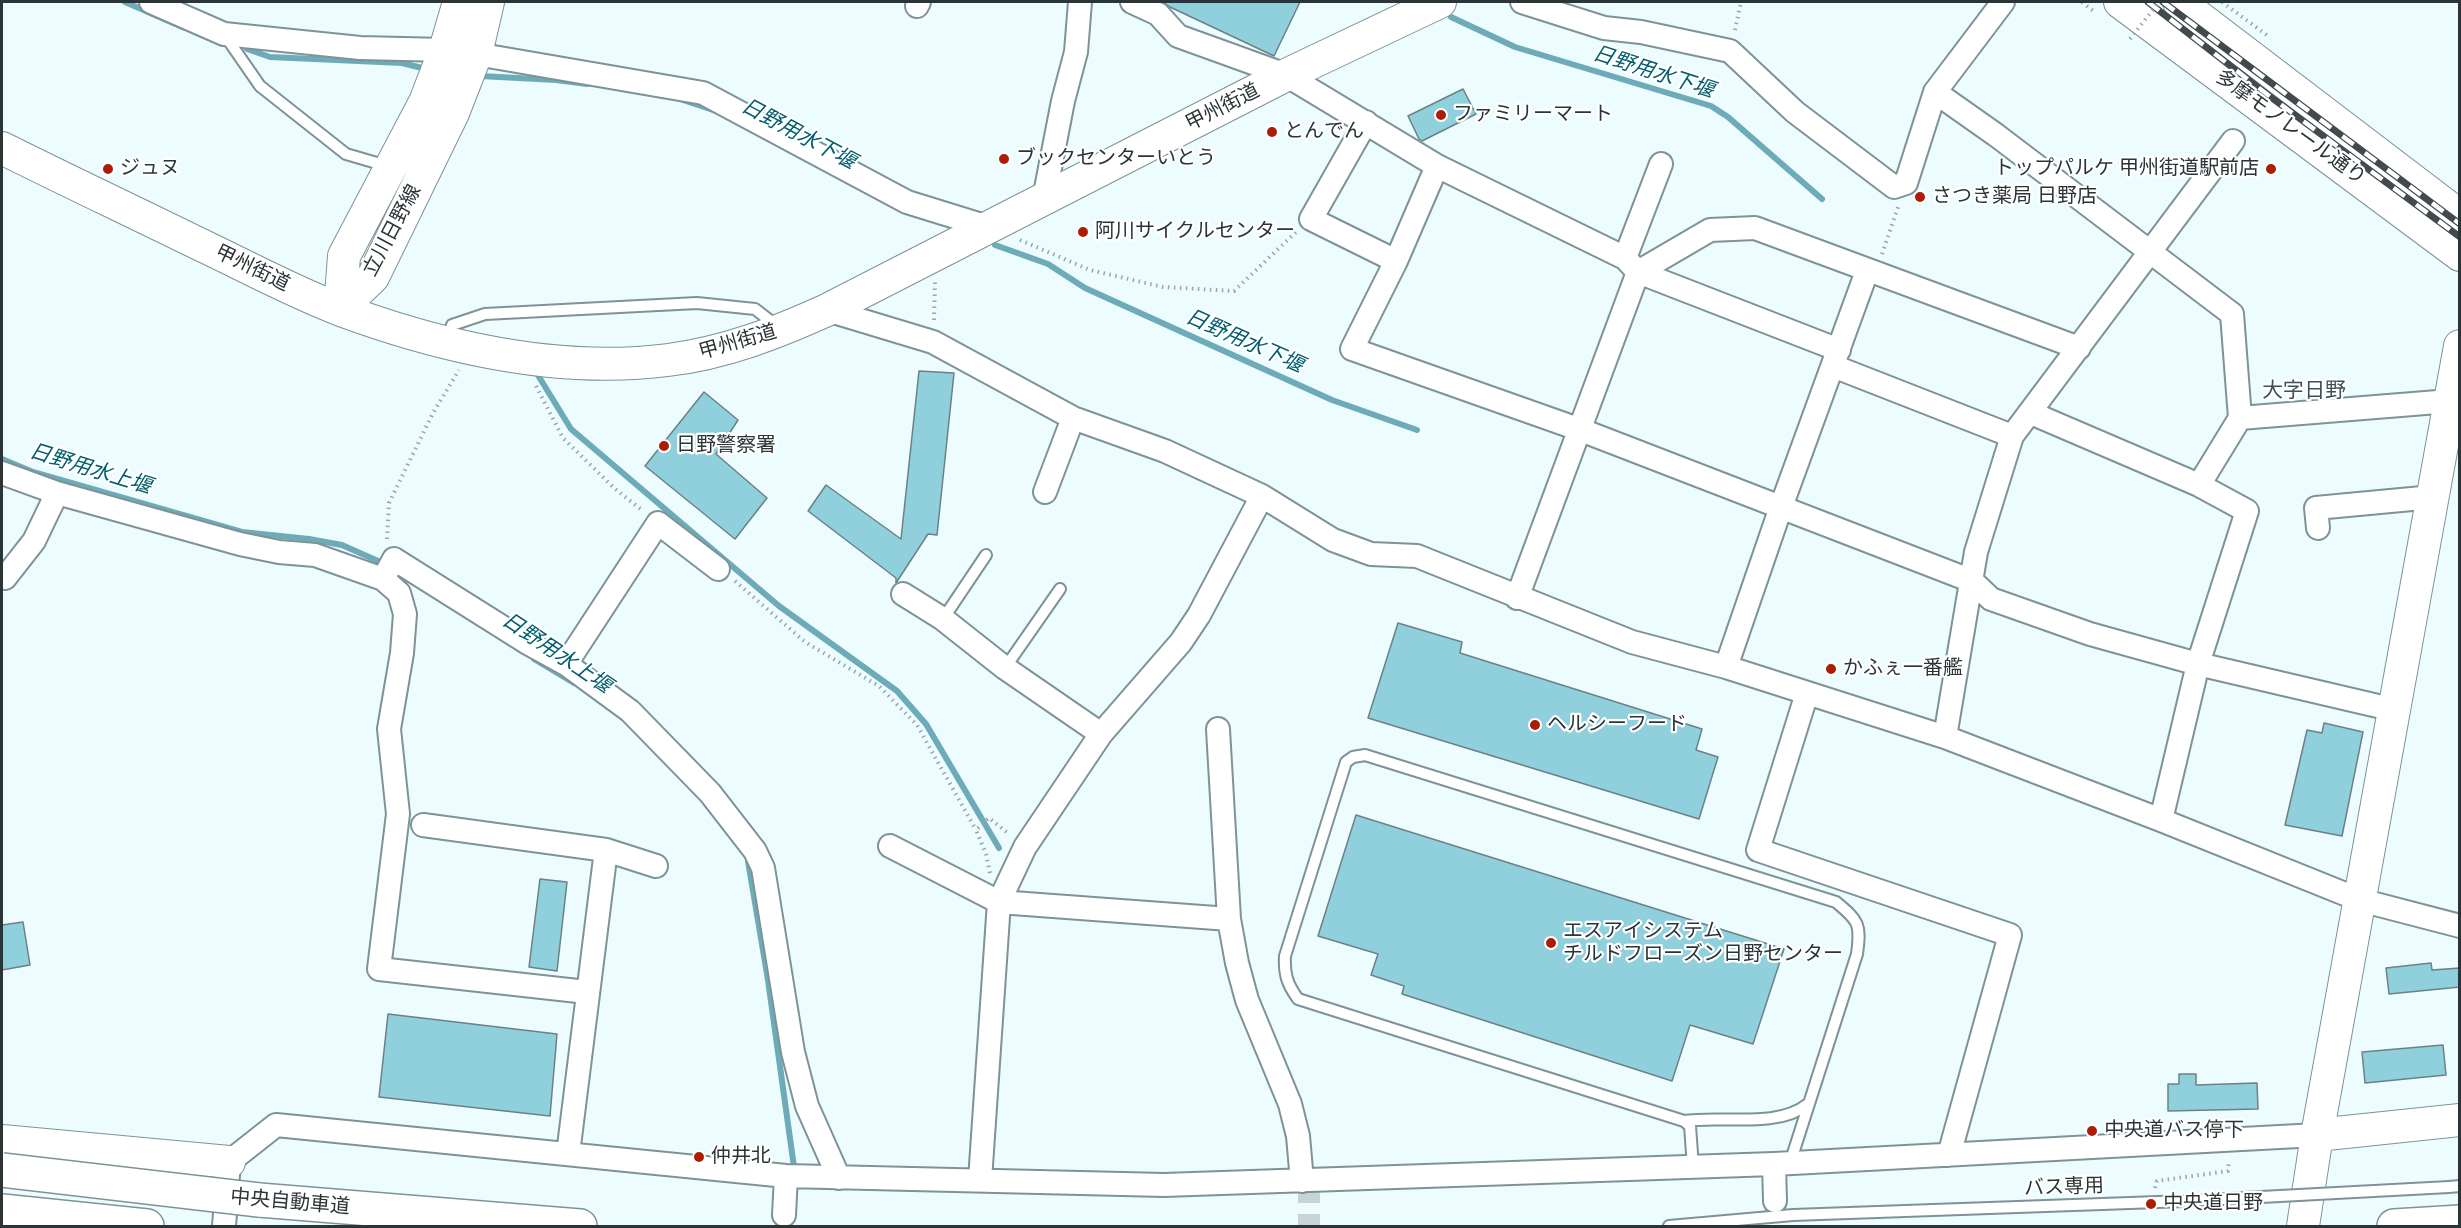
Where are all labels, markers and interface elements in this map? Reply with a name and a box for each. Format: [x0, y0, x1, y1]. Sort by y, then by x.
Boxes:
water label: 日野用水下堰 [1589, 42, 1717, 104]
street label: 多摩モノレール通り [2210, 65, 2370, 191]
street label: 甲州街道 [1182, 79, 1264, 137]
water label: 日野用水下堰 [736, 94, 860, 176]
place label: ファミリーマート [1453, 103, 1613, 127]
marker: ファミリーマート [1434, 108, 1448, 122]
place label: とんでん [1284, 120, 1364, 144]
marker: とんでん [1265, 125, 1279, 139]
place label: ブックセンターいとう [1016, 147, 1216, 171]
marker: ブックセンターいとう [997, 152, 1011, 166]
place label: ジュヌ [120, 157, 180, 181]
place label: トップパルケ 甲州街道駅前店 [1994, 157, 2259, 181]
marker: ジュヌ [101, 162, 115, 176]
marker: トップパルケ 甲州街道駅前店 [2264, 162, 2278, 176]
street label: 立川日野線 [359, 181, 427, 281]
place label: さつき薬局 日野店 [1932, 185, 2097, 209]
marker: さつき薬局 日野店 [1913, 190, 1927, 204]
place label: 阿川サイクルセンター [1095, 220, 1295, 244]
marker: 阿川サイクルセンター [1076, 225, 1090, 239]
street label: 甲州街道 [211, 241, 293, 297]
water label: 日野用水下堰 [1181, 305, 1307, 379]
street label: 甲州街道 [696, 320, 780, 366]
district label: 大字日野 [2262, 379, 2346, 405]
place label: 日野警察署 [676, 434, 776, 458]
marker: 日野警察署 [657, 439, 671, 453]
water label: 日野用水上堰 [26, 440, 154, 500]
water label: 日野用水上堰 [497, 608, 615, 700]
place label: かふぇ一番艦 [1843, 657, 1963, 681]
marker: かふぇ一番艦 [1824, 662, 1838, 676]
place label: ヘルシーフード [1547, 713, 1687, 737]
marker: ヘルシーフード [1528, 718, 1542, 732]
place label: エスアイシステム チルドフローズン日野センター [1563, 920, 1843, 967]
marker: エスアイシステム チルドフローズン日野センター [1544, 936, 1558, 950]
place label: 中央道バス停下 [2104, 1119, 2244, 1143]
marker: 中央道バス停下 [2085, 1124, 2099, 1138]
place label: 仲井北 [711, 1145, 771, 1169]
marker: 仲井北 [692, 1150, 706, 1164]
street label: バス専用 [2024, 1175, 2104, 1201]
street label: 中央自動車道 [229, 1186, 351, 1220]
place label: 中央道日野 [2163, 1192, 2263, 1216]
marker: 中央道日野 [2144, 1197, 2158, 1211]

